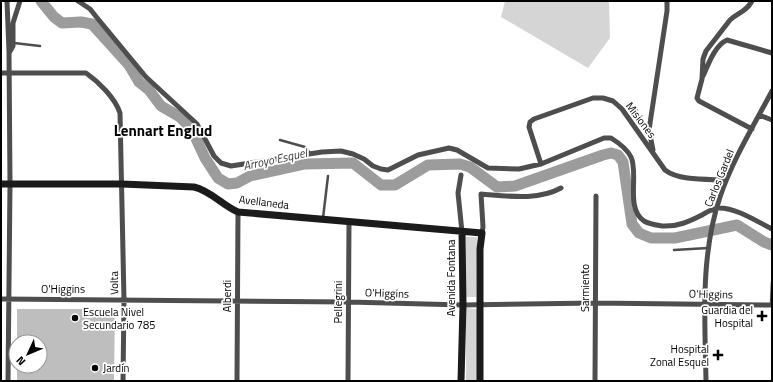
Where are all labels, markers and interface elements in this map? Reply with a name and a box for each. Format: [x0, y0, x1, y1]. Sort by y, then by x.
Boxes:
street label: Misiones [622, 99, 660, 141]
district label: Lennart Englud [114, 119, 212, 142]
water label: Arroyo Esquel [241, 143, 310, 175]
street label: Carlos Gardel [700, 147, 738, 209]
street label: Avellaneda [238, 191, 291, 213]
street label: Avenida Fontana [443, 239, 459, 317]
street label: Sarmiento [577, 264, 593, 312]
street label: Volta [106, 270, 122, 295]
street label: Alberdi [219, 280, 235, 312]
street label: O'Higgins [41, 281, 85, 297]
street label: Pellegrini [330, 281, 346, 323]
street label: O'Higgins [365, 284, 409, 302]
street label: O'Higgins [689, 286, 733, 302]
place label: Guardia del Hospital [701, 302, 753, 331]
place label: Escuela Nivel Secundario 785 [83, 304, 155, 333]
marker: Guardia del Hospital [756, 310, 768, 322]
marker: Escuela Nivel Secundario 785 [70, 313, 80, 323]
north arrow [8, 334, 48, 374]
place label: Hospital Zonal Esquel [650, 341, 709, 370]
marker: Hospital Zonal Esquel [712, 349, 724, 361]
text: N [12, 353, 29, 369]
place label: Jardín [103, 360, 130, 376]
marker: Jardín [90, 363, 100, 373]

